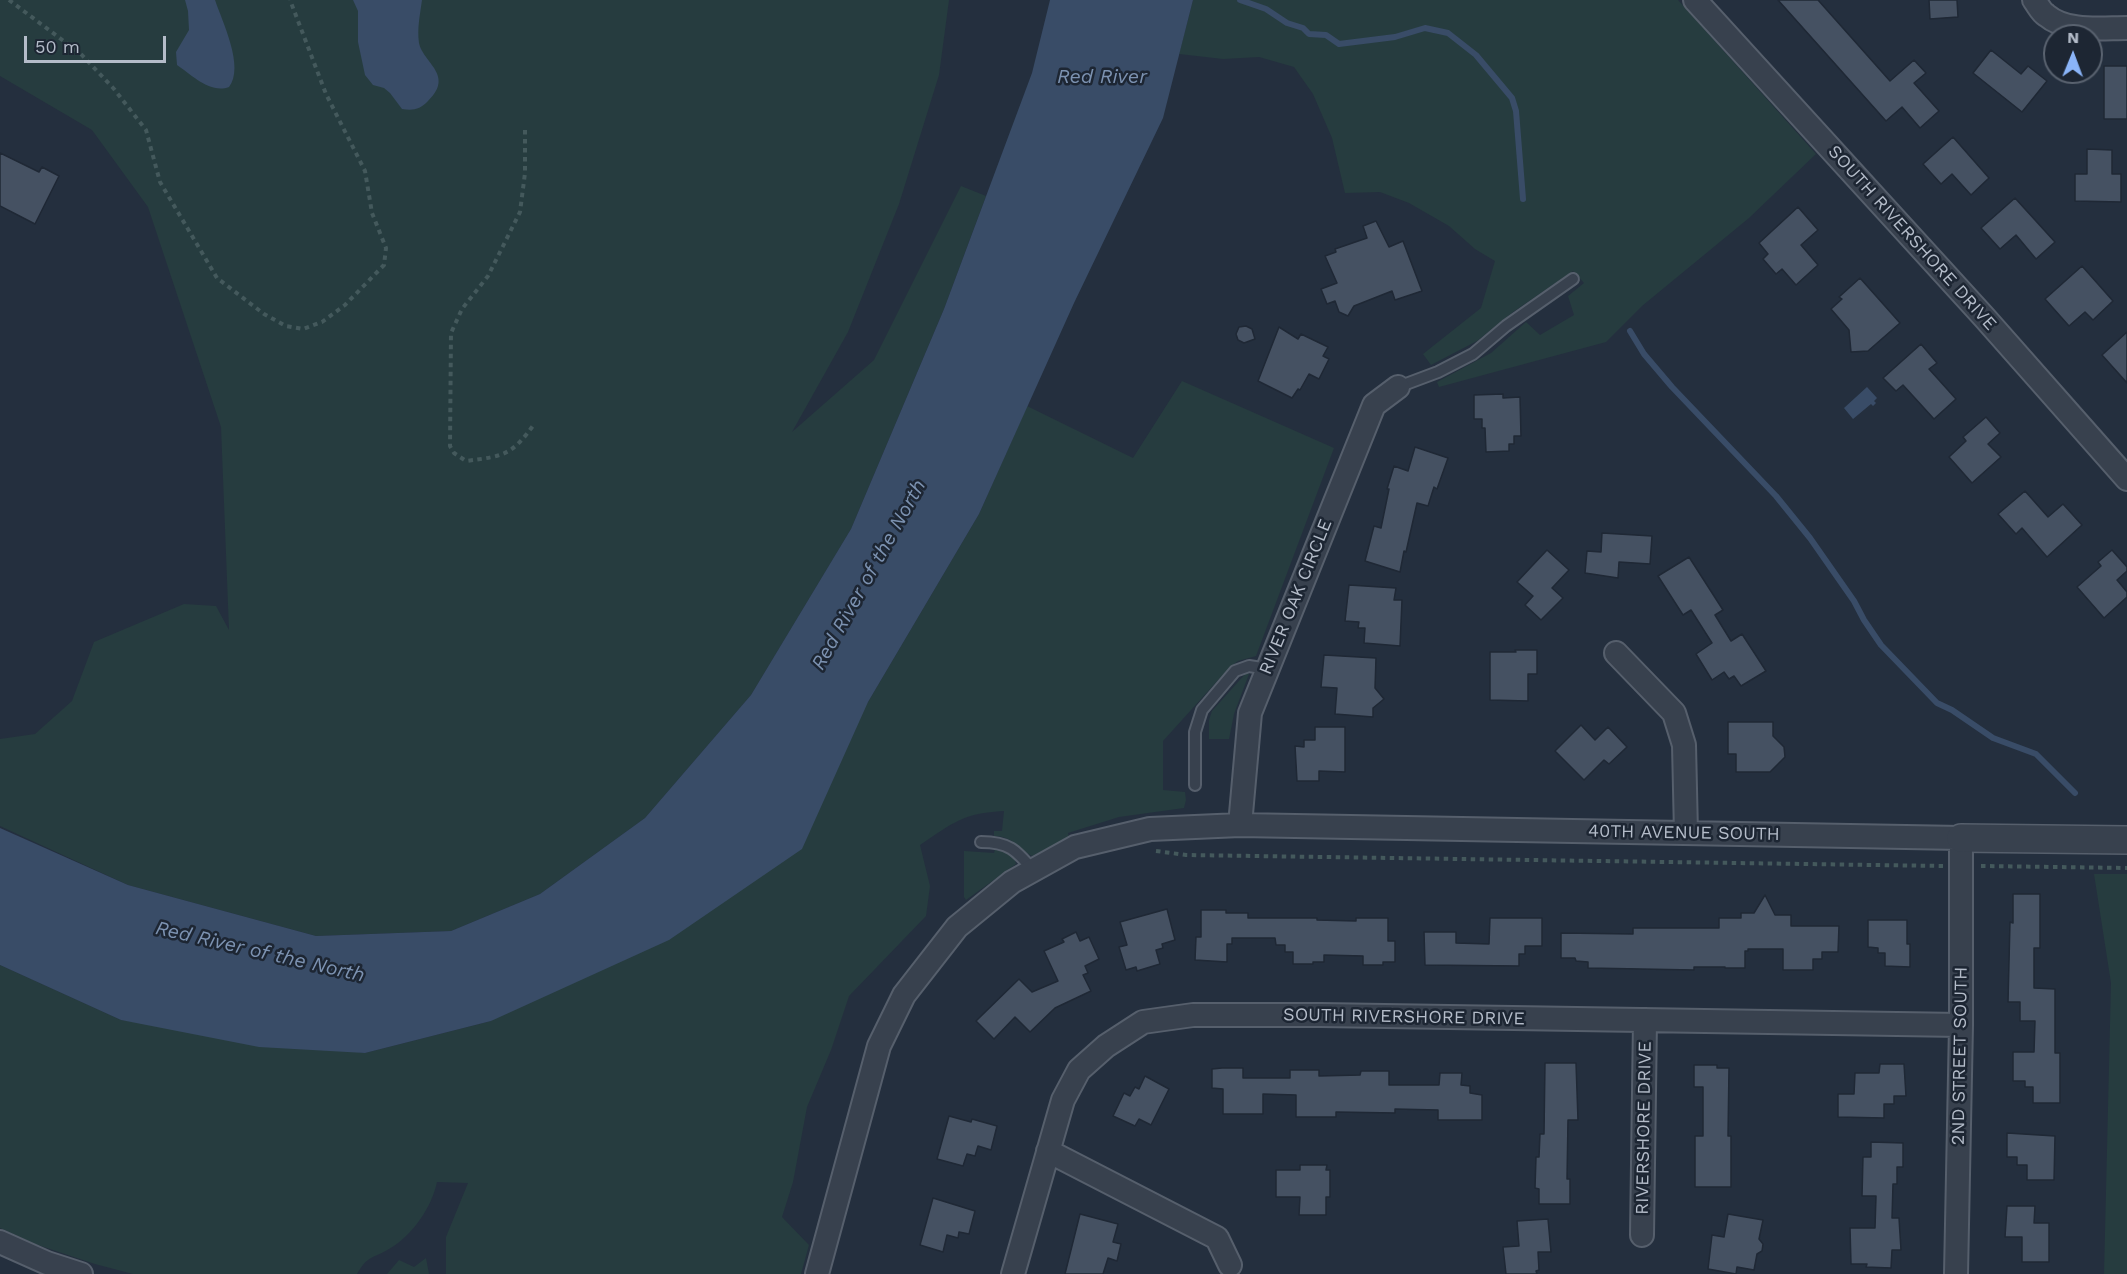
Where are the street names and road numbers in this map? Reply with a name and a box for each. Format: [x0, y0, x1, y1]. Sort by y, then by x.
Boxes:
street label: SOUTH RIVERSHORE DRIVE [1823, 141, 2001, 335]
street label: RIVER OAK CIRCLE [1255, 516, 1337, 678]
street label: 40TH AVENUE SOUTH [1588, 821, 1780, 845]
street label: 2ND STREET SOUTH [1948, 967, 1972, 1145]
street label: SOUTH RIVERSHORE DRIVE [1283, 1004, 1525, 1030]
street label: RIVERSHORE DRIVE [1632, 1041, 1656, 1215]

